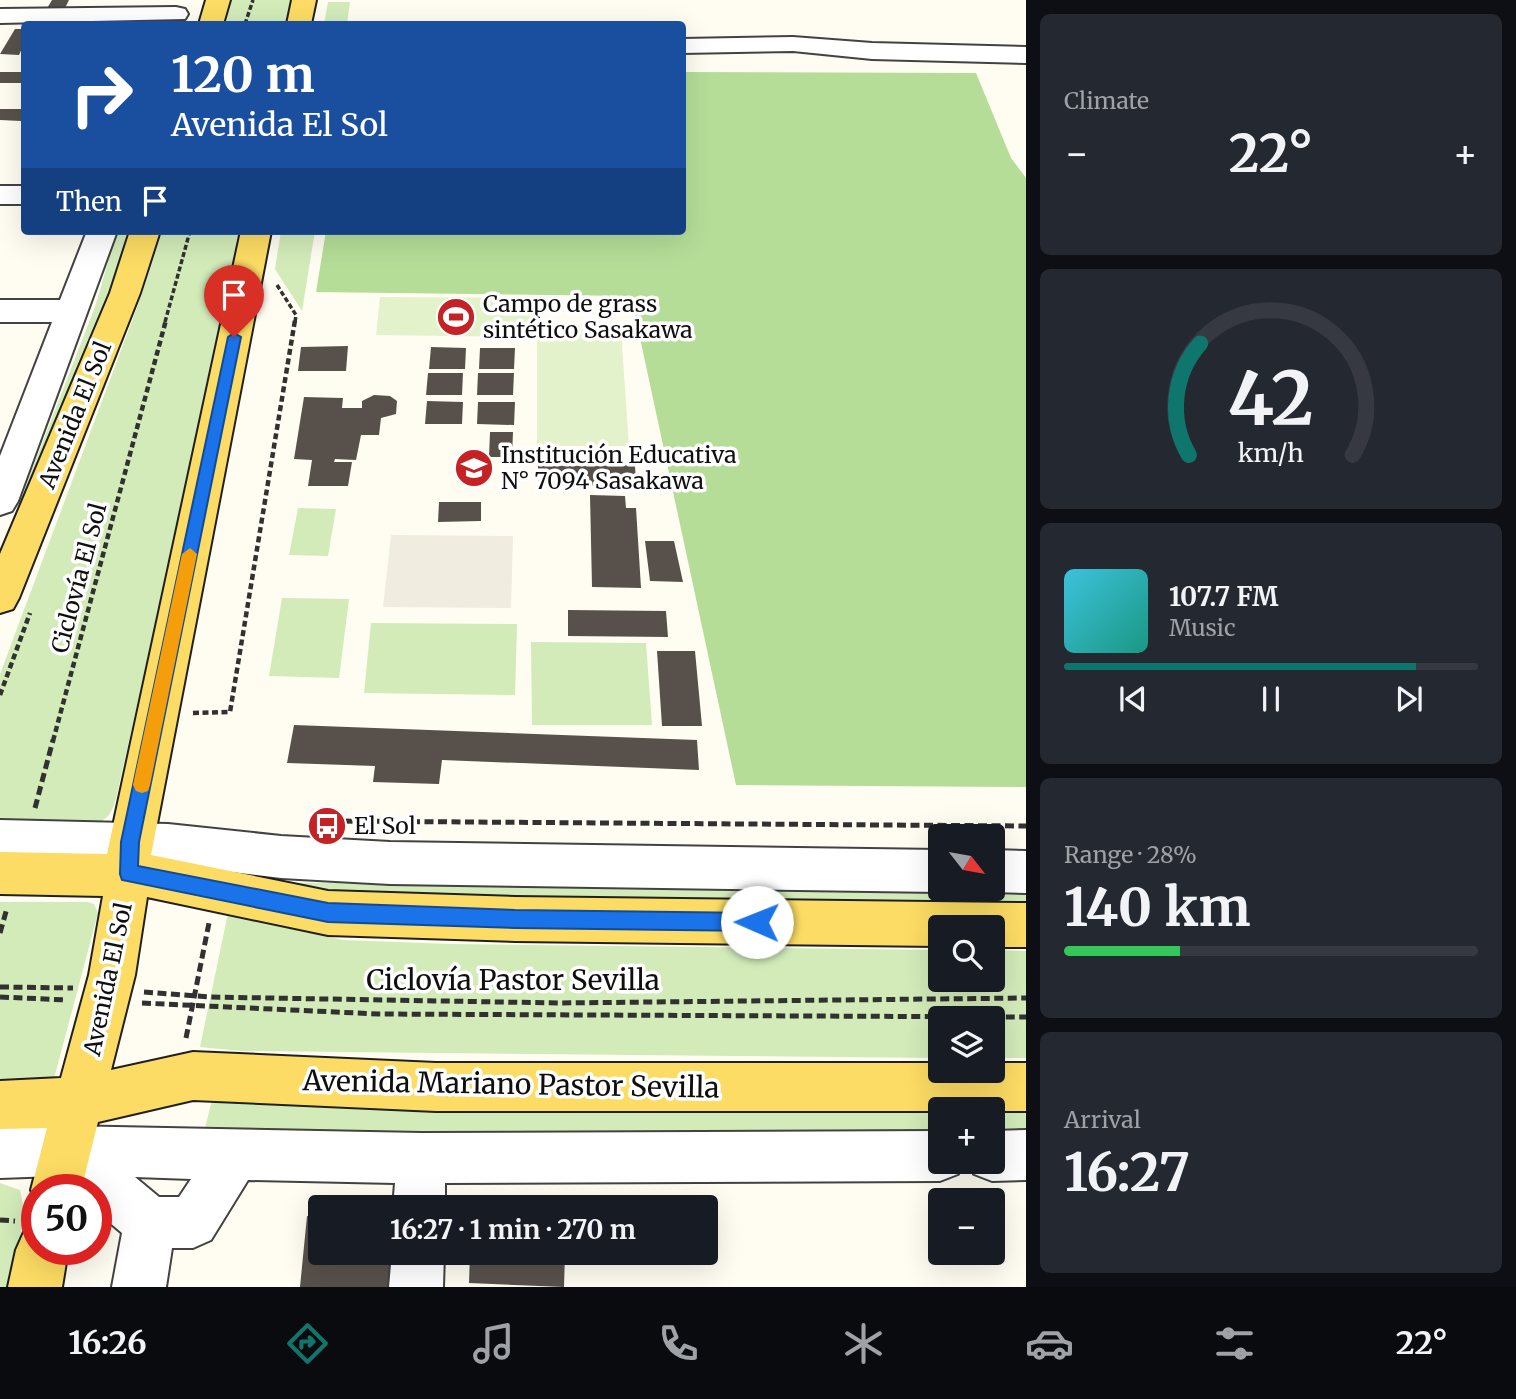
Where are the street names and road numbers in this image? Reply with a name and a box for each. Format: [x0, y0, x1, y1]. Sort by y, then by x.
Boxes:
street label: Avenida El Sol [32, 337, 117, 493]
street label: Ciclovía El Sol [45, 500, 112, 656]
street label: Avenida El Sol [77, 900, 138, 1059]
street label: Ciclovía Pastor Sevilla [366, 962, 660, 998]
street label: Avenida Mariano Pastor Sevilla [301, 1062, 720, 1106]

